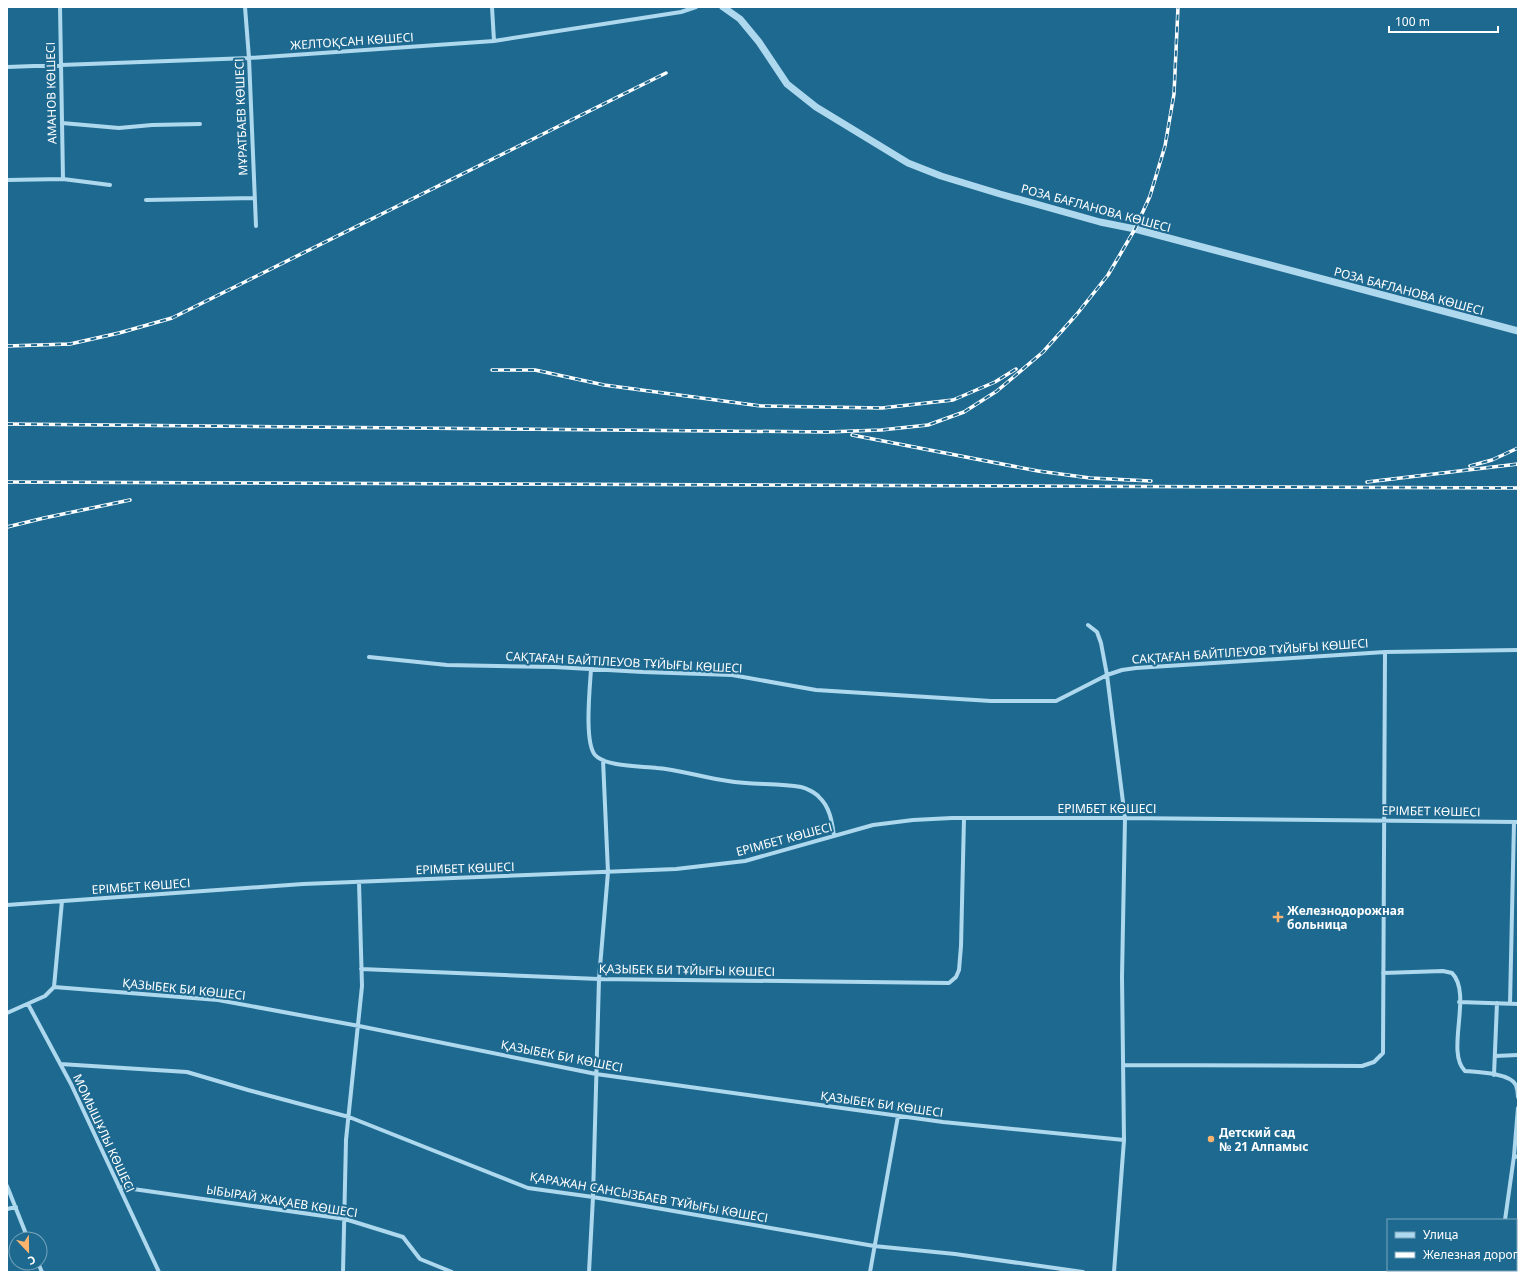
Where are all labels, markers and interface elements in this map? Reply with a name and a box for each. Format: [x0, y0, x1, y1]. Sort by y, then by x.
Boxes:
scale bar [1389, 8, 1498, 34]
text: 100 m [1395, 13, 1430, 30]
street label: ЖЕЛТОҚСАН КӨШЕСІ [290, 28, 414, 54]
street label: АМАНОВ КӨШЕСІ [42, 42, 60, 144]
street label: МҰРАТБАЕВ КӨШЕСІ [230, 58, 252, 176]
street label: РОЗА БАҒЛАНОВА КӨШЕСІ [1019, 180, 1173, 236]
street label: РОЗА БАҒЛАНОВА КӨШЕСІ [1332, 263, 1486, 319]
street label: САҚТАҒАН БАЙТІЛЕУОВ ТҰЙЫҒЫ КӨШЕСІ [1131, 634, 1369, 668]
street label: САҚТАҒАН БАЙТІЛЕУОВ ТҰЙЫҒЫ КӨШЕСІ [505, 647, 743, 677]
street label: ЕРІМБЕТ КӨШЕСІ [1058, 800, 1156, 817]
street label: ЕРІМБЕТ КӨШЕСІ [1381, 802, 1481, 820]
street label: ЕРІМБЕТ КӨШЕСІ [734, 818, 834, 860]
street label: ЕРІМБЕТ КӨШЕСІ [415, 858, 515, 878]
street label: ЕРІМБЕТ КӨШЕСІ [91, 874, 191, 898]
place label: Железнодорожная больница [1287, 902, 1404, 933]
marker: Железнодорожная больница [1272, 911, 1284, 923]
street label: ҚАЗЫБЕК БИ ТҰЙЫҒЫ КӨШЕСІ [599, 960, 775, 980]
street label: ҚАЗЫБЕК БИ КӨШЕСІ [122, 974, 246, 1004]
street label: ҚАЗЫБЕК БИ КӨШЕСІ [500, 1036, 624, 1076]
street label: МОМЫШҰЛЫ КӨШЕСІ [69, 1071, 139, 1195]
street label: ҚАЗЫБЕК БИ КӨШЕСІ [819, 1087, 945, 1121]
place label: Детский сад № 21 Алпамыс [1219, 1124, 1309, 1155]
marker: Детский сад № 21 Алпамыс [1206, 1134, 1216, 1144]
street label: ҚАРАЖАН САНСЫЗБАЕВ ТҰЙЫҒЫ КӨШЕСІ [529, 1168, 769, 1226]
street label: ЫБЫРАЙ ЖАҚАЕВ КӨШЕСІ [205, 1181, 359, 1221]
legend [1387, 1219, 1517, 1271]
text: Улица [1423, 1226, 1458, 1243]
north arrow [8, 1231, 48, 1271]
text: Железная дорога [1423, 1246, 1525, 1263]
text: С [26, 1252, 38, 1269]

